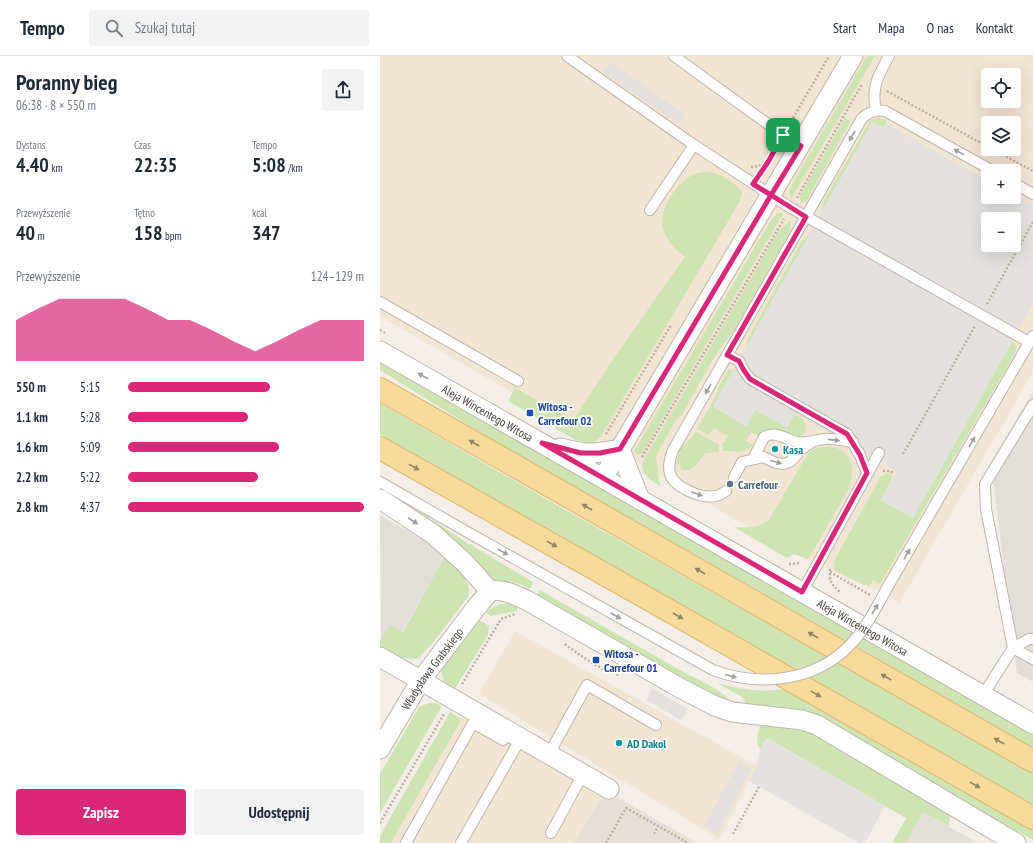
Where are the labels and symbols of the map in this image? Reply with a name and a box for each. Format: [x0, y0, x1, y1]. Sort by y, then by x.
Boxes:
pin [766, 118, 800, 152]
one-way arrow [849, 130, 856, 142]
one-way arrow [953, 149, 965, 155]
one-way arrow [417, 372, 429, 379]
street label: Aleja Wincentego Witosa [440, 381, 536, 444]
one-way arrow [705, 383, 712, 395]
place label: Witosa - Carrefour 02 [537, 399, 592, 428]
marker: Witosa - Carrefour 02 [525, 408, 535, 418]
one-way arrow [968, 436, 975, 448]
one-way arrow [828, 437, 840, 443]
one-way arrow [468, 439, 480, 446]
place label: Kasa [783, 442, 803, 457]
marker: Kasa [770, 444, 780, 454]
one-way arrow [770, 459, 782, 465]
one-way arrow [408, 464, 420, 470]
place label: Carrefour [738, 477, 778, 492]
marker: Carrefour [725, 479, 735, 489]
one-way arrow [692, 491, 704, 497]
one-way arrow [581, 503, 593, 510]
one-way arrow [407, 517, 419, 524]
one-way arrow [546, 541, 558, 548]
one-way arrow [903, 548, 910, 560]
one-way arrow [497, 549, 509, 556]
one-way arrow [694, 568, 706, 574]
street label: Aleja Wincentego Witosa [815, 595, 911, 659]
one-way arrow [871, 604, 879, 614]
one-way arrow [610, 613, 622, 620]
one-way arrow [673, 613, 684, 620]
street label: Władysława Grabskiego [398, 624, 466, 712]
one-way arrow [807, 632, 819, 639]
place label: Witosa - Carrefour 01 [603, 646, 658, 675]
marker: Witosa - Carrefour 01 [591, 655, 601, 665]
one-way arrow [726, 673, 738, 679]
one-way arrow [880, 673, 892, 680]
one-way arrow [810, 691, 822, 698]
place label: AD Dakol [626, 736, 666, 751]
marker: AD Dakol [614, 738, 624, 748]
one-way arrow [993, 738, 1005, 745]
one-way arrow [969, 782, 980, 788]

